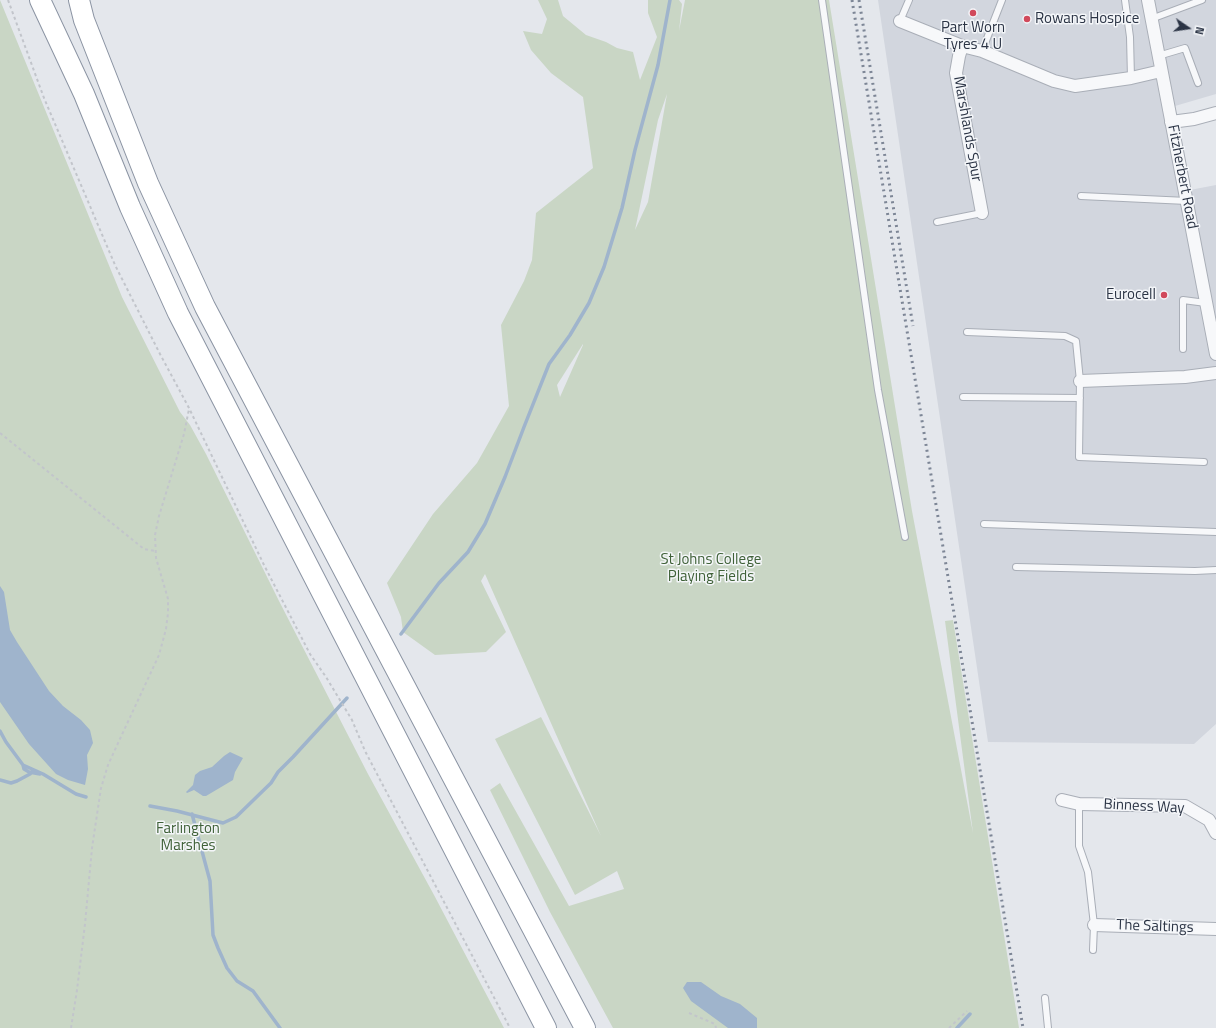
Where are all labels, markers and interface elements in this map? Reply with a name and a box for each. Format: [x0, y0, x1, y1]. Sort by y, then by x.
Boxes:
marker: Part Worn Tyres 4 U [968, 8, 978, 18]
north arrow [1168, 8, 1208, 48]
place label: Rowans Hospice [1035, 10, 1139, 28]
marker: Rowans Hospice [1022, 14, 1032, 24]
place label: Part Worn Tyres 4 U [941, 19, 1005, 54]
text: N [1191, 25, 1208, 36]
street label: Marshlands Spur [949, 75, 985, 183]
street label: Fitzherbert Road [1163, 123, 1201, 231]
place label: Eurocell [1106, 286, 1156, 304]
marker: Eurocell [1159, 290, 1169, 300]
park label: St Johns College Playing Fields [661, 551, 761, 586]
street label: Binness Way [1103, 796, 1185, 818]
park label: Farlington Marshes [156, 820, 220, 855]
street label: The Saltings [1116, 917, 1194, 937]

